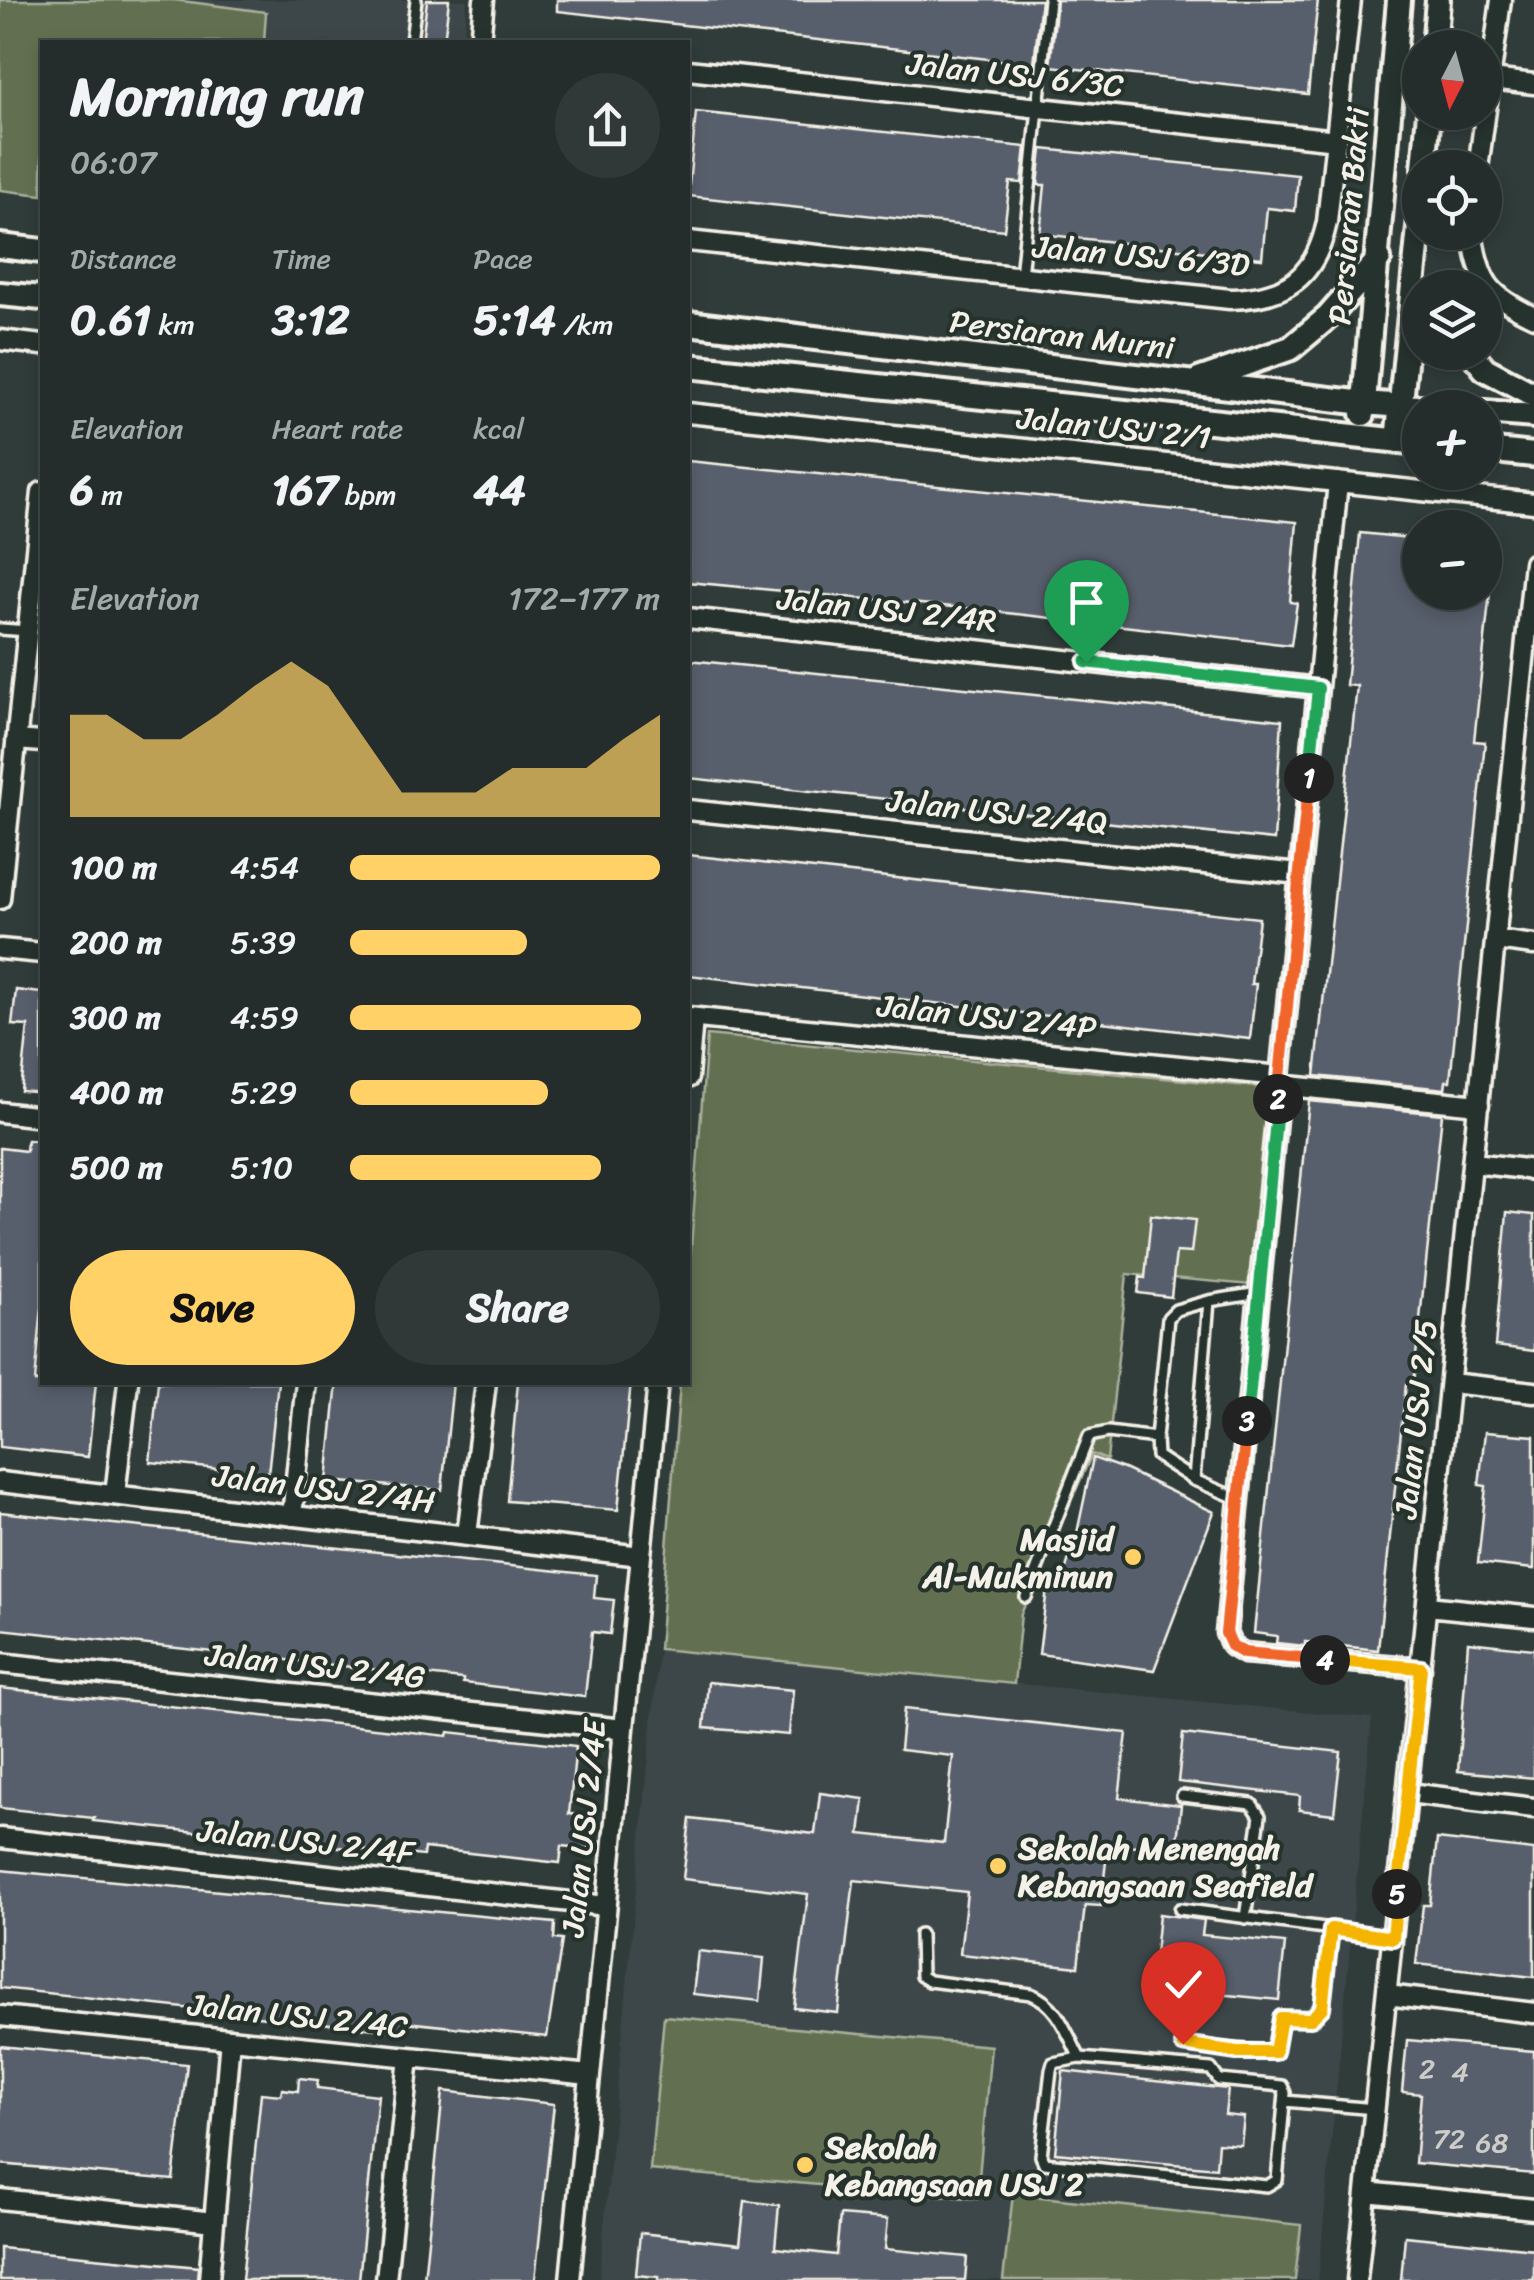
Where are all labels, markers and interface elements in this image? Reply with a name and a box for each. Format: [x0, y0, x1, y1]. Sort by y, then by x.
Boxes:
north arrow [1402, 30, 1502, 130]
map controls [1402, 30, 1502, 610]
street label: Jalan USJ 6/3C [903, 35, 1126, 115]
text: Morning run [70, 48, 364, 145]
button: share [555, 73, 660, 178]
street label: Persiaran Bakti [1311, 104, 1387, 327]
text: 06:07 [70, 134, 157, 191]
button: locate [1402, 150, 1502, 250]
street label: Jalan USJ 6/3D [1029, 218, 1253, 294]
text: Distance [70, 234, 176, 283]
text: Time [272, 234, 331, 283]
text: Pace [473, 234, 533, 283]
button: layers [1402, 270, 1502, 370]
text: 0.61 [70, 283, 151, 357]
text: 3:12 [272, 283, 350, 357]
text: 5:14 [473, 283, 556, 357]
street label: Persiaran Murni [946, 293, 1179, 377]
text: km [151, 300, 195, 349]
text: /km [556, 300, 614, 349]
street label: Jalan USJ 2/1 [1013, 389, 1214, 467]
button: + [1402, 390, 1502, 490]
text: Elevation [70, 404, 183, 453]
text: Heart rate [272, 404, 403, 453]
text: kcal [473, 404, 524, 453]
text: 6 [70, 453, 94, 527]
text: 167 [272, 453, 338, 527]
text: 44 [473, 453, 526, 527]
text: m [94, 470, 123, 519]
text: bpm [338, 470, 396, 519]
button: − [1402, 510, 1502, 610]
pin [1044, 560, 1129, 663]
text: Elevation [70, 570, 200, 627]
text: 172–177 m [508, 570, 660, 627]
street label: Jalan USJ 2/4R [774, 570, 999, 650]
icon: arrive [1059, 575, 1114, 630]
pin: 1 [1284, 753, 1334, 803]
text: 1 [1303, 753, 1315, 802]
street label: Jalan USJ 2/4Q [883, 772, 1110, 852]
text: 100 m [70, 839, 157, 896]
text: 4:54 [230, 839, 299, 896]
text: 200 m [70, 914, 162, 971]
text: 5:39 [230, 914, 296, 971]
street label: Jalan USJ 2/4P [874, 977, 1100, 1057]
text: 300 m [70, 989, 161, 1046]
text: 4:59 [230, 989, 299, 1046]
text: 400 m [70, 1064, 163, 1121]
text: 5:29 [230, 1064, 297, 1121]
pin: 2 [1253, 1074, 1303, 1124]
text: 2 [1270, 1074, 1286, 1123]
text: 500 m [70, 1139, 163, 1196]
text: 5:10 [230, 1139, 293, 1196]
button: Save [70, 1250, 355, 1365]
button: Share [375, 1250, 660, 1365]
street label: Jalan USJ 2/5 [1377, 1316, 1455, 1523]
pin: 3 [1222, 1396, 1272, 1446]
text: 3 [1239, 1396, 1255, 1445]
street label: Jalan USJ 2/4H [209, 1447, 439, 1531]
place label: Masjid Al-Mukminun [921, 1511, 1116, 1605]
marker: Masjid Al-Mukminun [1122, 1546, 1144, 1568]
street label: Jalan USJ 2/4G [201, 1626, 428, 1706]
pin: 4 [1300, 1635, 1350, 1685]
text: 4 [1316, 1635, 1334, 1684]
street label: Jalan USJ 2/4E [544, 1714, 624, 1941]
street label: Jalan USJ 2/4F [194, 1802, 419, 1882]
place label: Sekolah Menengah Kebangsaan Seafield [1017, 1820, 1315, 1914]
marker: Sekolah Menengah Kebangsaan Seafield [987, 1855, 1009, 1877]
pin: 5 [1372, 1869, 1422, 1919]
text: 5 [1388, 1869, 1406, 1918]
pin [1141, 1942, 1226, 2045]
icon: check [1156, 1957, 1211, 2012]
street label: Jalan USJ 2/4C [184, 1976, 411, 2056]
house number: 2 [1419, 2044, 1435, 2093]
house number: 4 [1451, 2047, 1469, 2096]
house number: 72 [1433, 2114, 1465, 2163]
house number: 68 [1476, 2118, 1509, 2167]
place label: Sekolah Kebangsaan USJ 2 [824, 2119, 1084, 2213]
marker: Sekolah Kebangsaan USJ 2 [794, 2154, 816, 2176]

